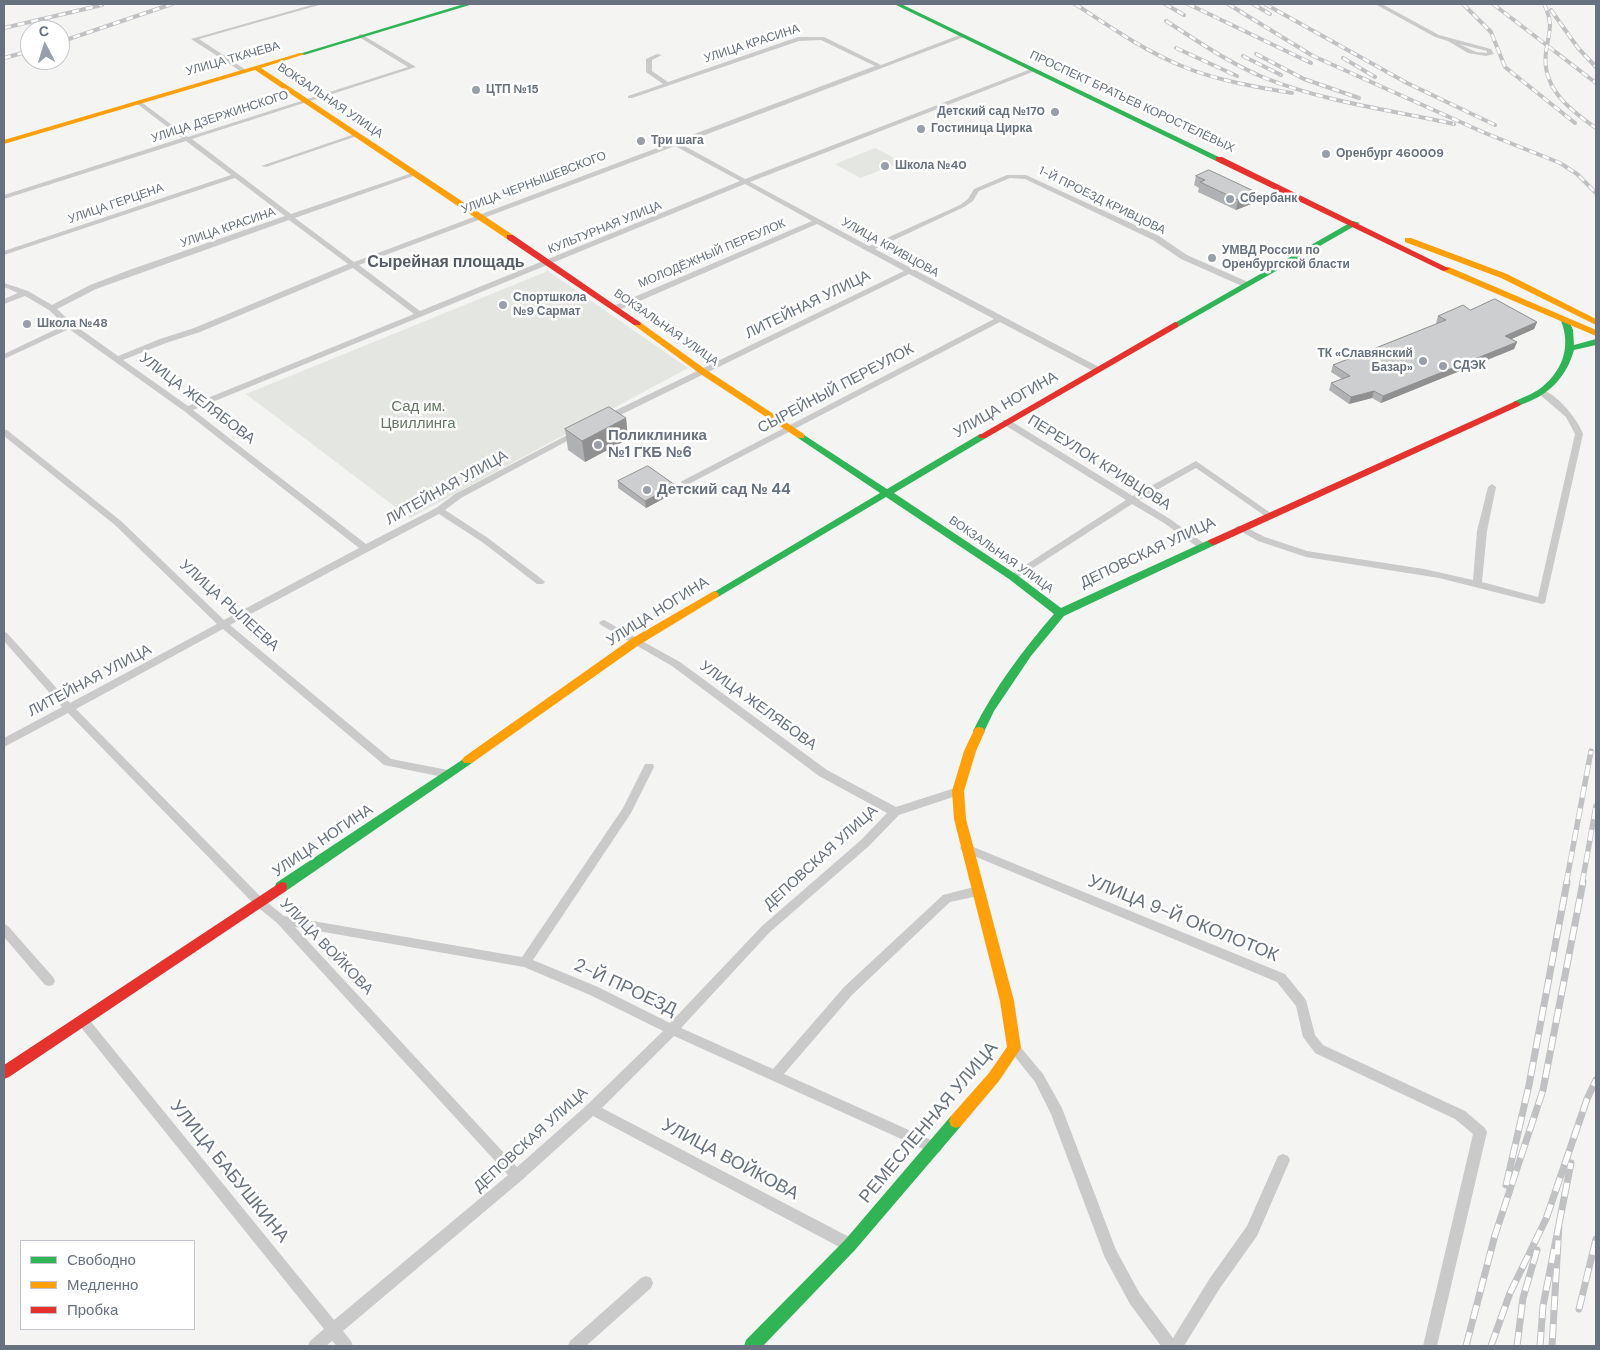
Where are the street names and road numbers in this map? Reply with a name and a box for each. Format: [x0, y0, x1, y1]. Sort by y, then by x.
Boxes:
street label: УЛИЦА КРАСИНА [702, 22, 802, 66]
street label: УЛИЦА ТКАЧЕВА [184, 39, 282, 79]
street label: ПРОСПЕКТ БРАТЬЕВ КОРОСТЕЛЁВЫХ [1027, 48, 1237, 156]
street label: ВОКЗАЛЬНАЯ УЛИЦА [274, 60, 386, 142]
street label: УЛИЦА ДЗЕРЖИНСКОГО [150, 88, 290, 146]
street label: УЛИЦА ЧЕРНЫШЕВСКОГО [460, 149, 608, 217]
street label: 1-Й ПРОЕЗД КРИВЦОВА [1036, 164, 1168, 238]
street label: УЛИЦА ГЕРЦЕНА [66, 181, 166, 227]
street label: КУЛЬТУРНАЯ УЛИЦА [546, 199, 664, 257]
street label: УЛИЦА КРАСИНА [179, 205, 277, 251]
street label: УЛИЦА КРИВЦОВА [839, 215, 941, 281]
street label: МОЛОДЁЖНЫЙ ПЕРЕУЛОК [636, 216, 788, 292]
street label: ЛИТЕЙНАЯ УЛИЦА [742, 267, 874, 343]
street label: ВОКЗАЛЬНАЯ УЛИЦА [611, 286, 721, 370]
street label: СЫРЕЙНЫЙ ПЕРЕУЛОК [755, 340, 917, 438]
street label: УЛИЦА ЖЕЛЯБОВА [136, 350, 258, 448]
street label: УЛИЦА НОГИНА [951, 368, 1061, 442]
street label: ПЕРЕУЛОК КРИВЦОВА [1024, 412, 1174, 514]
street label: ЛИТЕЙНАЯ УЛИЦА [383, 447, 511, 529]
street label: ВОКЗАЛЬНАЯ УЛИЦА [946, 513, 1056, 597]
street label: ДЕПОВСКАЯ УЛИЦА [1077, 514, 1219, 592]
street label: УЛИЦА РЫЛЕЕВА [176, 557, 282, 655]
street label: УЛИЦА НОГИНА [604, 573, 712, 651]
street label: ЛИТЕЙНАЯ УЛИЦА [25, 641, 155, 721]
street label: УЛИЦА ЖЕЛЯБОВА [696, 658, 820, 754]
street label: УЛИЦА НОГИНА [269, 801, 377, 881]
street label: ДЕПОВСКАЯ УЛИЦА [760, 802, 882, 914]
street label: УЛИЦА 9-Й ОКОЛОТОК [1085, 871, 1281, 967]
street label: УЛИЦА ВОЙКОВА [276, 895, 376, 999]
street label: 2-Й ПРОЕЗД [570, 955, 680, 1021]
street label: РЕМЕСЛЕННАЯ УЛИЦА [855, 1038, 1003, 1208]
street label: ДЕПОВСКАЯ УЛИЦА [470, 1084, 592, 1196]
street label: УЛИЦА БАБУШКИНА [165, 1096, 293, 1248]
street label: УЛИЦА ВОЙКОВА [658, 1115, 802, 1205]

